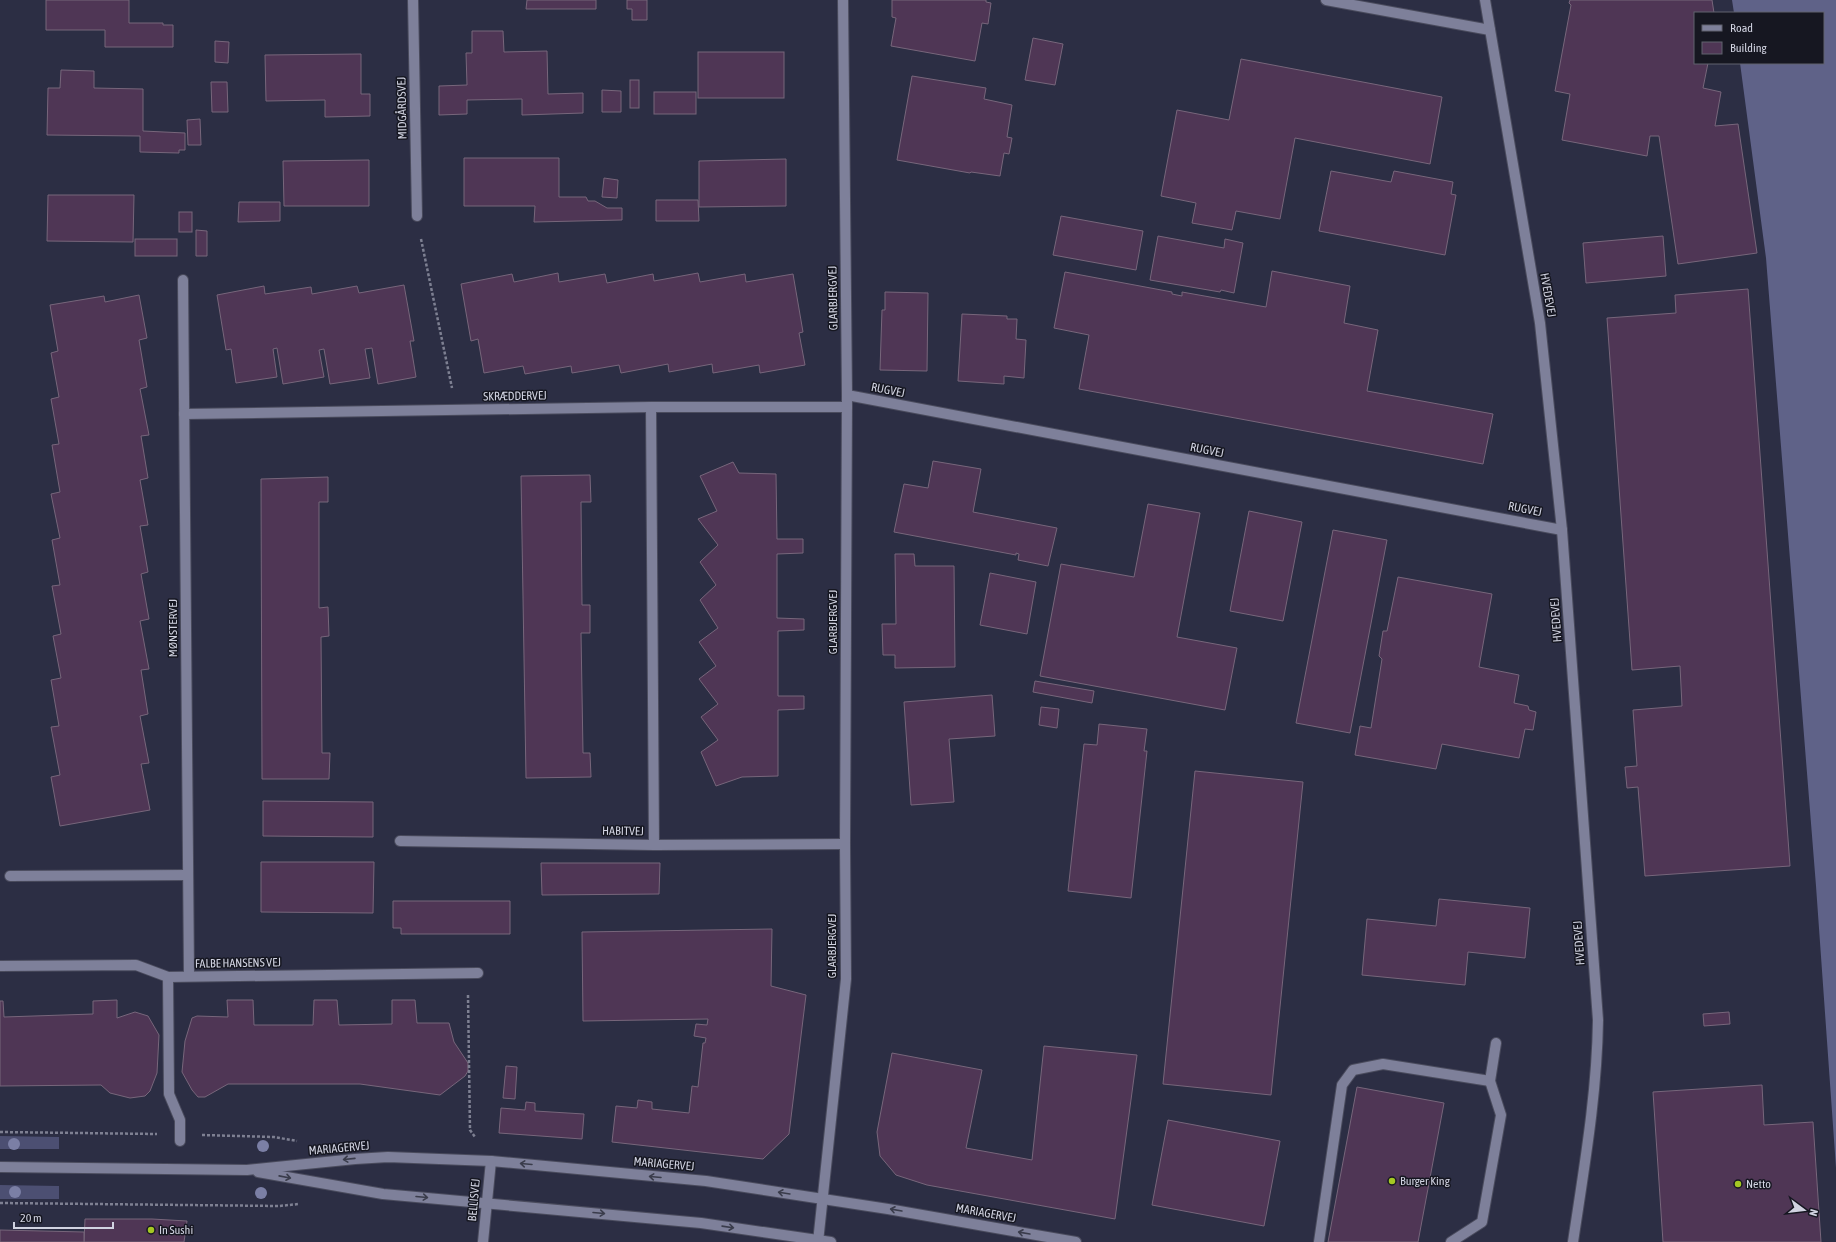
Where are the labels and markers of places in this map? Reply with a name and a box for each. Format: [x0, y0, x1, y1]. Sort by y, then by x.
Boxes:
place label: Burger King [1400, 1174, 1451, 1188]
marker: Burger King [1387, 1176, 1397, 1186]
place label: Netto [1746, 1177, 1771, 1191]
marker: Netto [1733, 1179, 1743, 1189]
place label: In Sushi [159, 1223, 193, 1237]
marker: In Sushi [146, 1225, 156, 1235]

